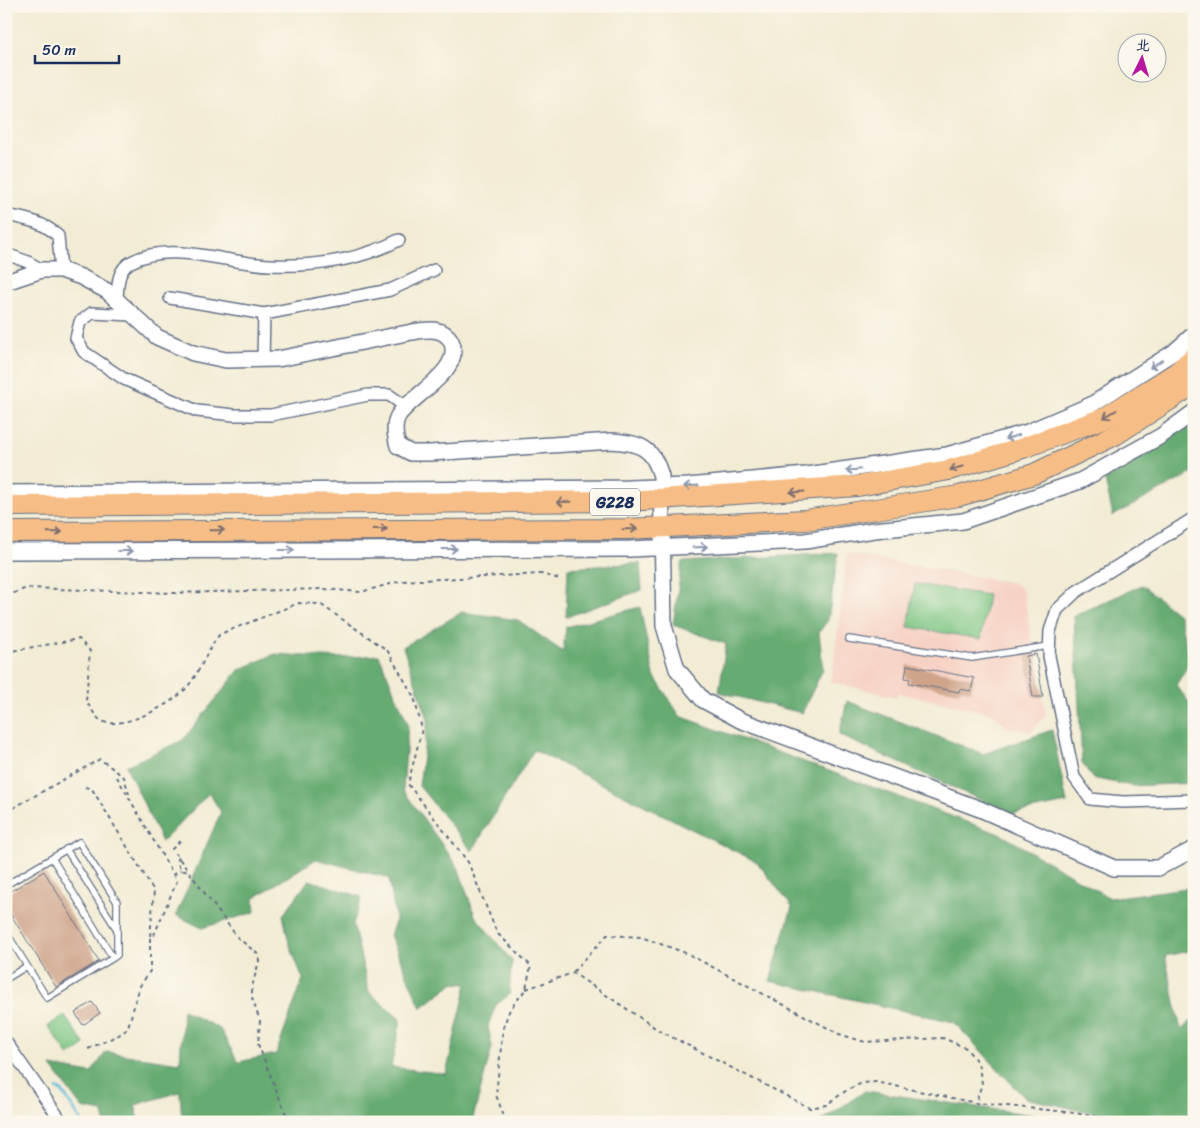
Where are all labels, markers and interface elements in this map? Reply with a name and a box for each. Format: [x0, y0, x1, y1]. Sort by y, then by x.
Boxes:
scale bar [35, 32, 119, 64]
north arrow [1118, 32, 1168, 82]
text: 北 [1135, 32, 1151, 59]
text: 50 m [42, 37, 77, 63]
one-way arrow [1149, 359, 1163, 369]
one-way arrow [1104, 409, 1118, 419]
one-way arrow [1004, 433, 1020, 443]
one-way arrow [950, 463, 966, 473]
one-way arrow [845, 465, 861, 475]
one-way arrow [683, 481, 699, 490]
one-way arrow [789, 487, 805, 496]
road number: G228 [590, 488, 640, 516]
one-way arrow [557, 497, 573, 507]
one-way arrow [372, 524, 388, 534]
one-way arrow [622, 524, 638, 533]
one-way arrow [209, 526, 225, 535]
one-way arrow [46, 527, 63, 537]
one-way arrow [692, 542, 708, 551]
one-way arrow [442, 544, 458, 554]
one-way arrow [279, 545, 295, 555]
one-way arrow [116, 546, 133, 556]

